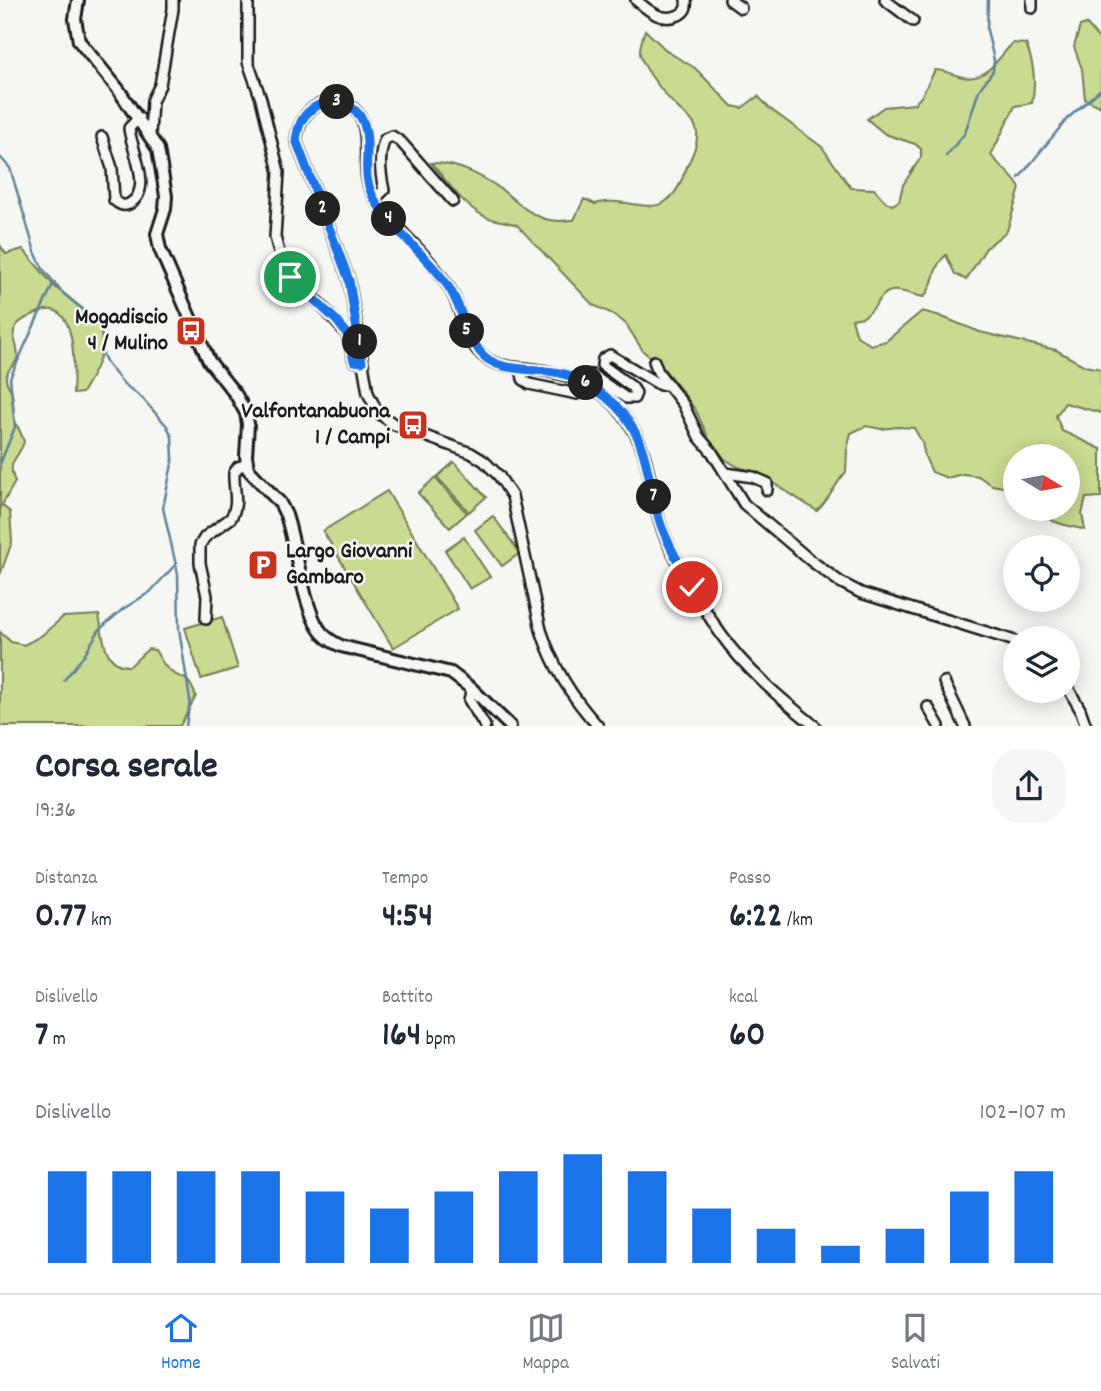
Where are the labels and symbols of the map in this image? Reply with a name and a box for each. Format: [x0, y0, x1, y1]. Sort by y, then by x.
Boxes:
pin: 3 [320, 84, 354, 119]
pin: 2 [306, 192, 340, 227]
pin: 4 [372, 202, 406, 236]
pin [260, 247, 320, 307]
place label: Mogadiscio 4 / Mulino [75, 302, 168, 361]
bus stop icon: Mogadiscio 4 / Mulino [174, 314, 208, 348]
pin: 5 [449, 314, 484, 348]
pin: 1 [342, 324, 378, 360]
pin: 6 [568, 366, 604, 400]
place label: Valfontanabuona 1 / Campi [242, 396, 391, 455]
bus stop icon: Valfontanabuona 1 / Campi [396, 408, 430, 442]
north arrow [1003, 444, 1080, 522]
pin: 7 [636, 480, 672, 514]
place label: Largo Giovanni Gambaro [286, 536, 413, 595]
parking icon: Largo Giovanni Gambaro [246, 548, 280, 582]
pin [662, 557, 722, 617]

